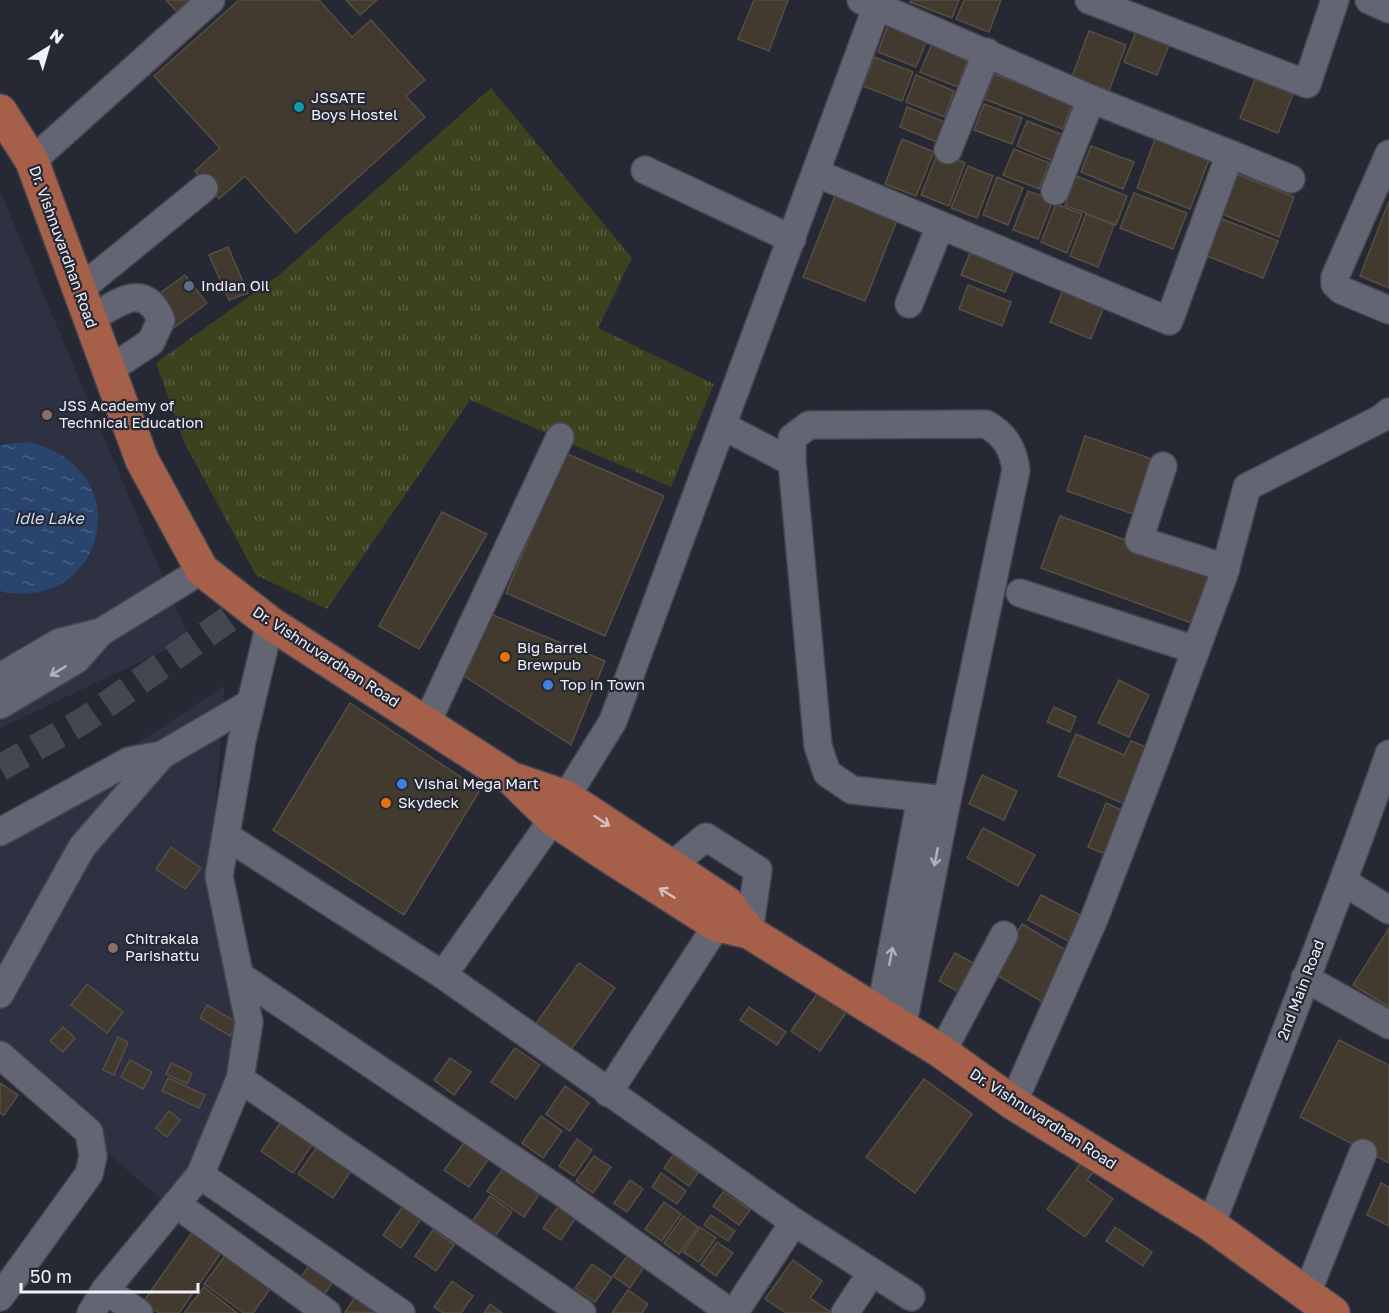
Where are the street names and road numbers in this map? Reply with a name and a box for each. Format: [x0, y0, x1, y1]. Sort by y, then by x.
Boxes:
street label: Dr. Vishnuvardhan Road [26, 163, 102, 330]
street label: Dr. Vishnuvardhan Road [250, 602, 403, 710]
street label: 2nd Main Road [1273, 937, 1327, 1042]
street label: Dr. Vishnuvardhan Road [967, 1064, 1120, 1172]

